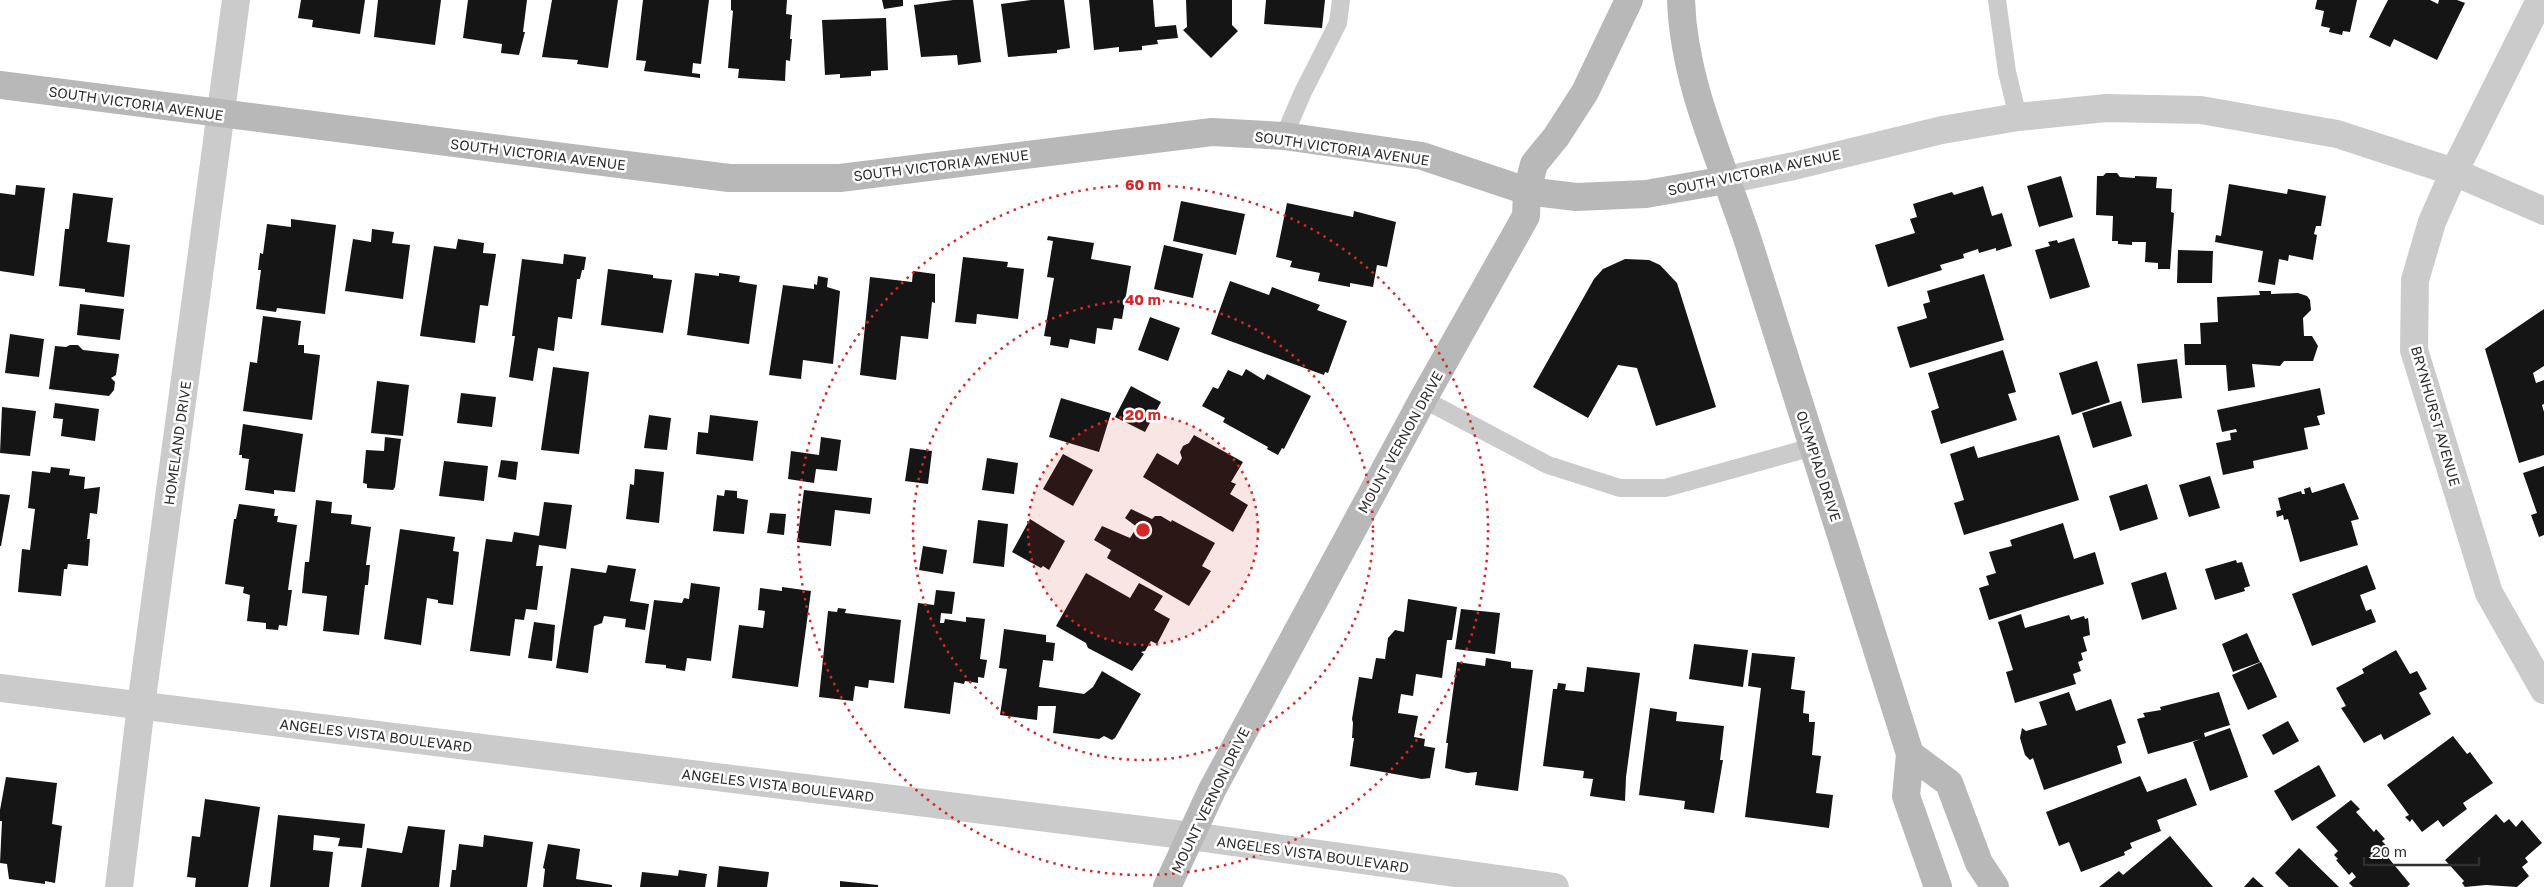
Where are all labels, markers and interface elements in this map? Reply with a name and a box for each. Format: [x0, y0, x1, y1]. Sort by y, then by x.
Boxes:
street label: SOUTH VICTORIA AVENUE [47, 82, 225, 124]
street label: SOUTH VICTORIA AVENUE [1253, 127, 1431, 169]
street label: SOUTH VICTORIA AVENUE [449, 135, 627, 173]
street label: SOUTH VICTORIA AVENUE [1666, 145, 1842, 199]
street label: SOUTH VICTORIA AVENUE [852, 146, 1030, 184]
text: 60 m [1125, 175, 1161, 193]
text: 40 m [1125, 290, 1161, 308]
street label: BRYNHURST AVENUE [2408, 344, 2464, 488]
street label: MOUNT VERNON DRIVE [1354, 368, 1446, 516]
street label: HOMELAND DRIVE [160, 380, 194, 506]
text: 20 m [1125, 405, 1161, 423]
street label: OLYMPIAD DRIVE [1793, 408, 1845, 524]
centre of rings [1134, 521, 1152, 539]
street label: ANGELES VISTA BOULEVARD [279, 715, 473, 755]
street label: MOUNT VERNON DRIVE [1167, 725, 1253, 875]
street label: ANGELES VISTA BOULEVARD [681, 765, 875, 805]
street label: ANGELES VISTA BOULEVARD [1216, 832, 1410, 876]
scale bar [2364, 834, 2479, 866]
text: 20 m [2372, 842, 2407, 860]

